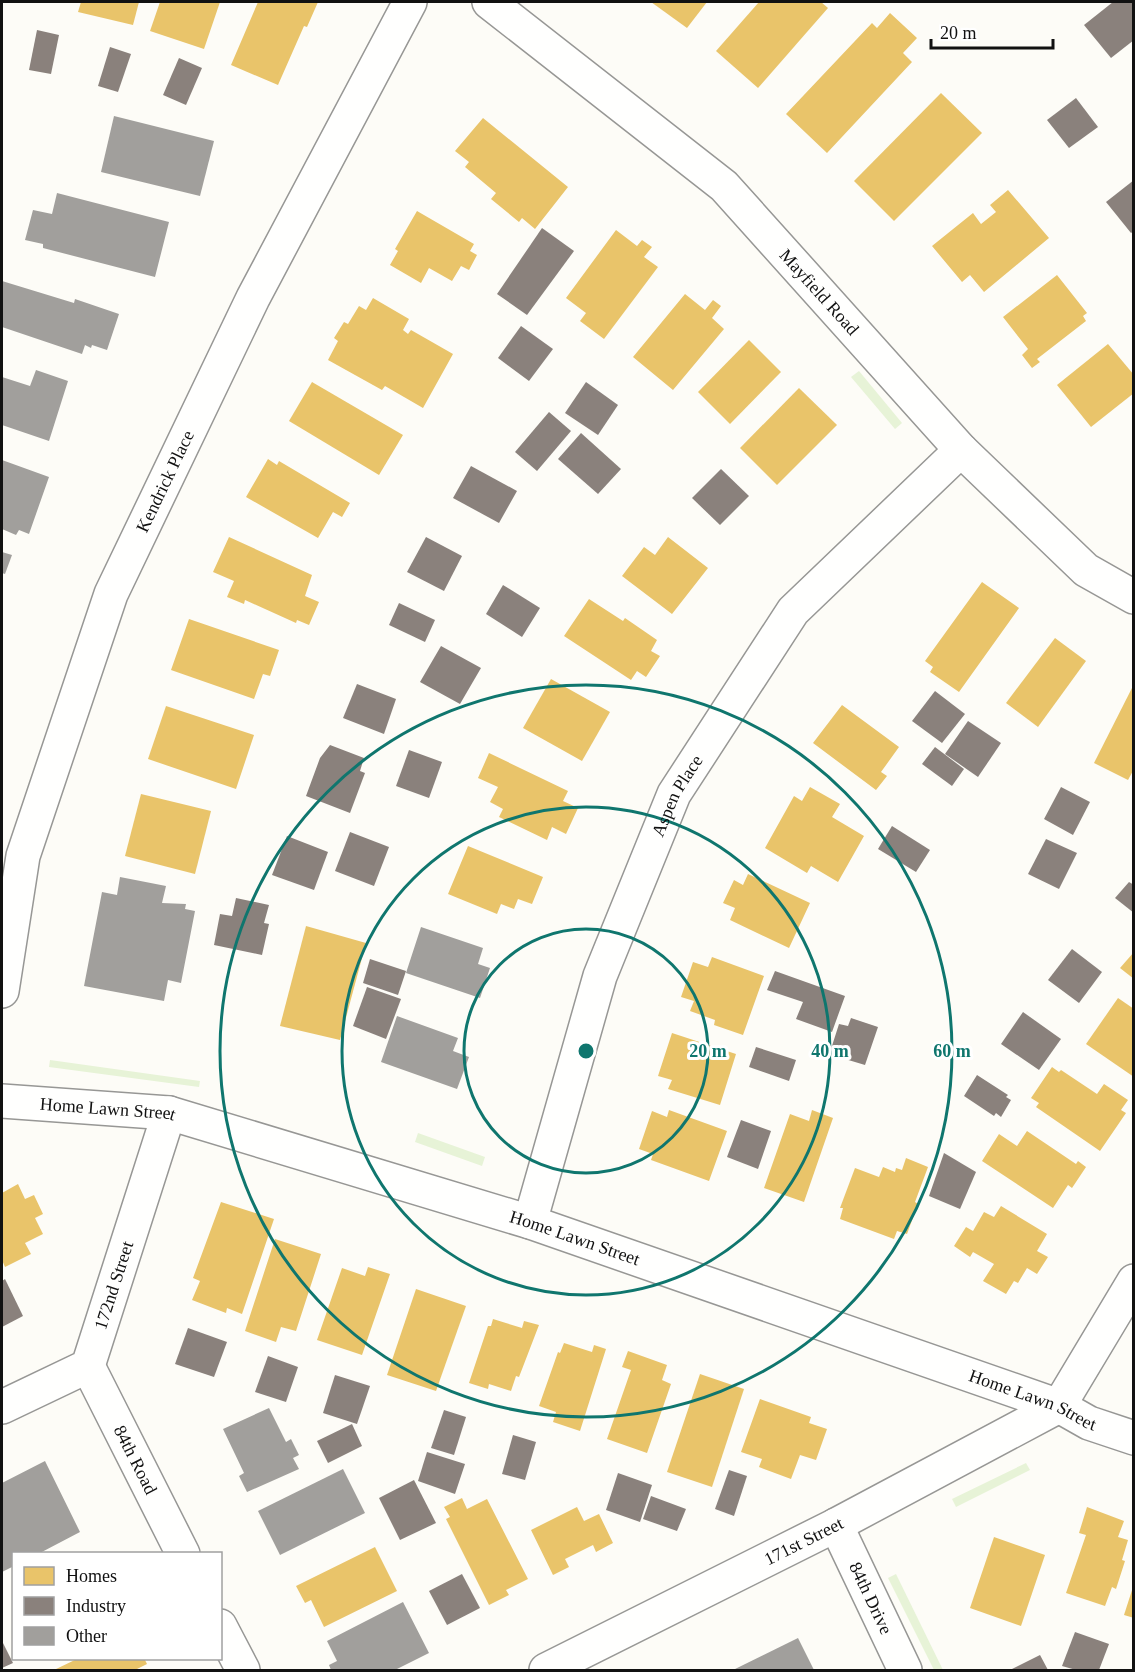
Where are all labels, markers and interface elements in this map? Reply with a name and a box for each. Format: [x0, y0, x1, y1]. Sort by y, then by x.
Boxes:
scale bar [931, 12, 1052, 50]
text: 20 m [940, 23, 977, 43]
street label: Mayfield Road [776, 245, 863, 339]
street label: Kendrick Place [132, 427, 198, 535]
street label: Aspen Place [648, 751, 707, 839]
centre of rings [576, 1041, 596, 1061]
text: 20 m [689, 1041, 727, 1061]
text: 40 m [811, 1041, 849, 1061]
text: 60 m [933, 1041, 971, 1061]
street label: Home Lawn Street [39, 1094, 178, 1124]
street label: Home Lawn Street [507, 1206, 642, 1269]
street label: 172nd Street [90, 1239, 137, 1332]
street label: Home Lawn Street [966, 1365, 1099, 1435]
street label: 84th Road [110, 1422, 161, 1497]
street label: 171st Street [761, 1513, 846, 1569]
legend [12, 1552, 222, 1660]
street label: 84th Drive [845, 1559, 896, 1637]
text: Homes [66, 1566, 117, 1586]
text: Industry [66, 1596, 126, 1616]
text: Other [66, 1626, 107, 1646]

